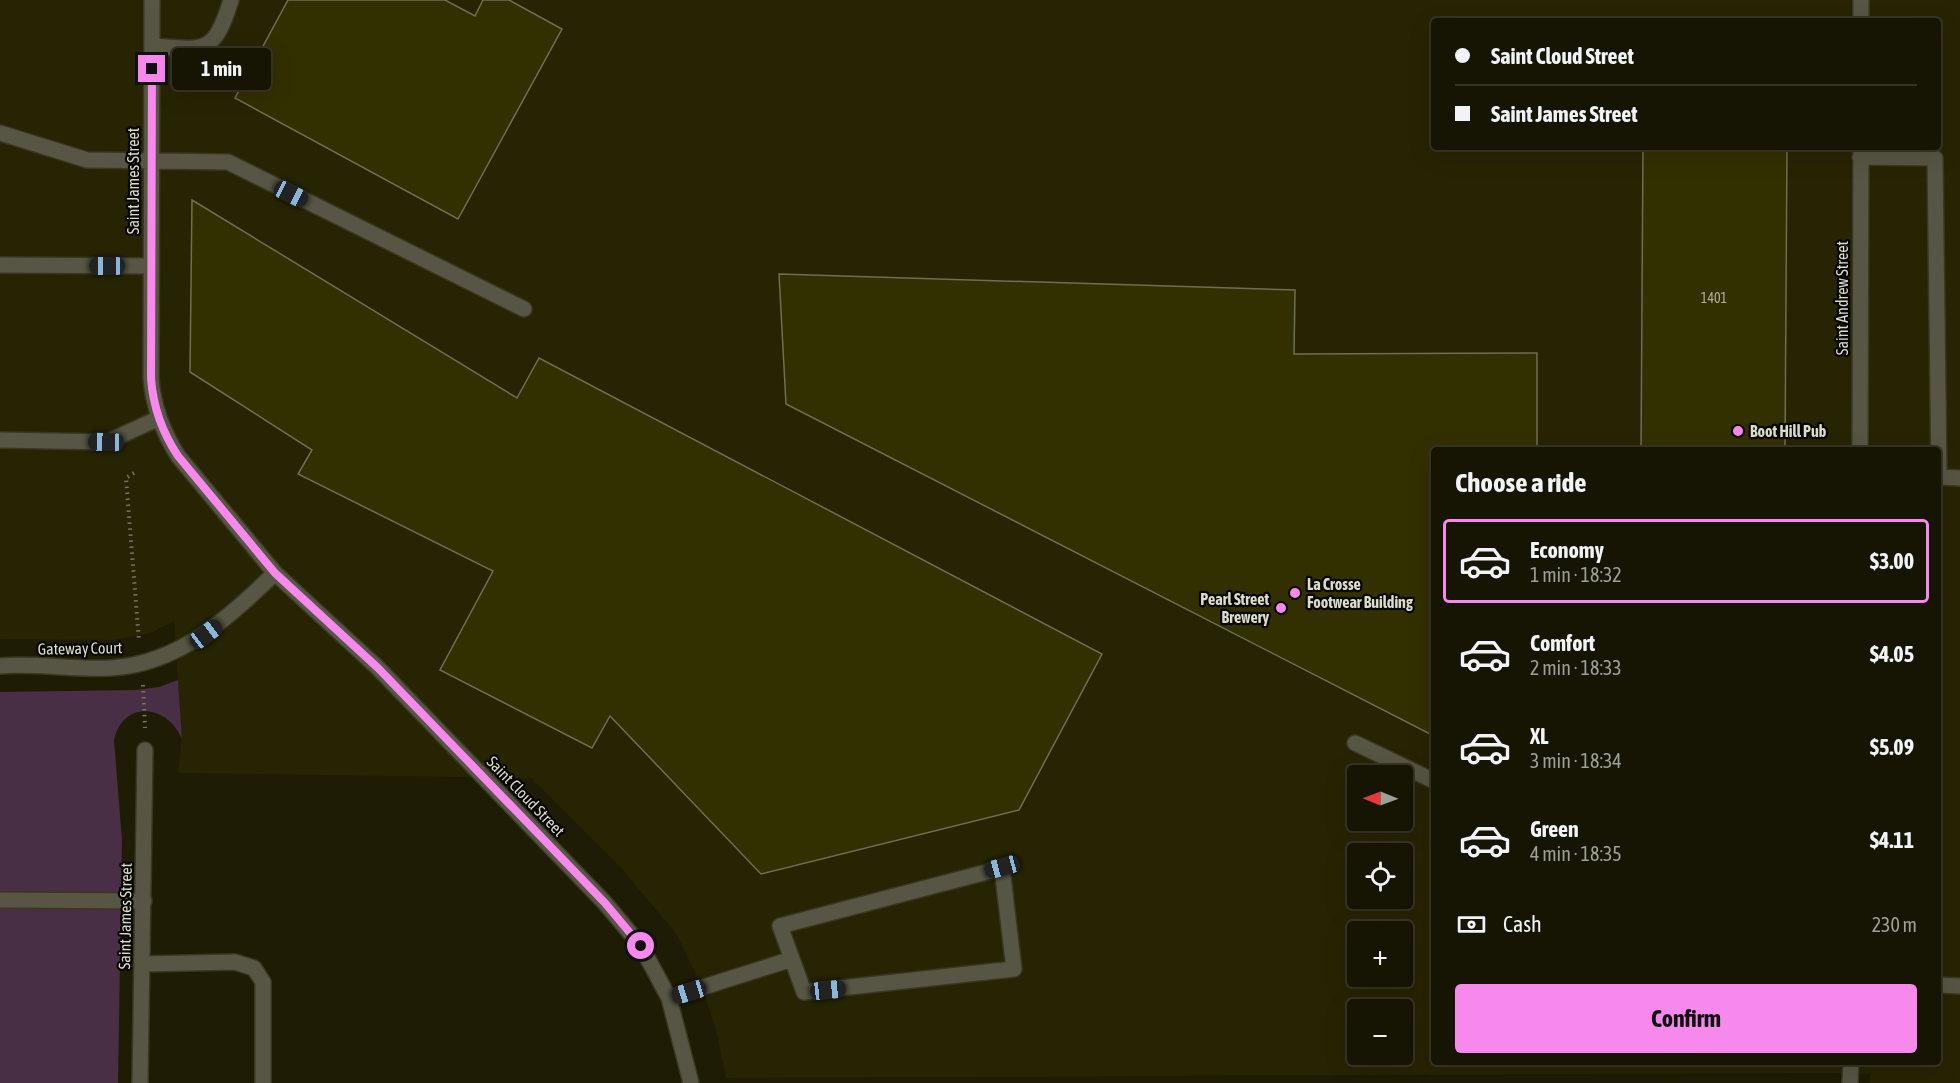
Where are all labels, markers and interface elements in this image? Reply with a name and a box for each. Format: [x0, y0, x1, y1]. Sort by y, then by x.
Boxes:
text: Saint Cloud Street [1491, 43, 1634, 69]
callout: 1 min [173, 48, 272, 90]
route end [138, 55, 165, 82]
text: 1 min [201, 57, 242, 80]
text: Saint James Street [1491, 101, 1638, 127]
street label: Saint James Street [124, 127, 142, 234]
car [271, 178, 311, 210]
street label: Saint Andrew Street [1833, 240, 1851, 355]
car [89, 257, 125, 275]
house number: 1401 [1701, 290, 1727, 306]
place label: Boot Hill Pub [1750, 422, 1827, 440]
marker: Boot Hill Pub [1731, 424, 1745, 438]
car [88, 433, 124, 451]
text: Choose a ride [1455, 467, 1587, 498]
icon: car [1458, 534, 1512, 588]
text: Economy [1530, 537, 1604, 563]
text: $3.00 [1870, 548, 1914, 574]
text: 1 min · 18:32 [1530, 563, 1622, 586]
place label: La Crosse Footwear Building [1307, 575, 1413, 611]
marker: La Crosse Footwear Building [1288, 586, 1302, 600]
place label: Pearl Street Brewery [1200, 590, 1269, 626]
marker: Pearl Street Brewery [1274, 601, 1288, 615]
car [186, 616, 226, 652]
icon: car [1458, 627, 1512, 681]
text: Comfort [1530, 630, 1595, 656]
street label: Gateway Court [37, 638, 123, 659]
text: $4.05 [1870, 641, 1914, 667]
text: 2 min · 18:33 [1530, 656, 1622, 679]
icon: car [1458, 720, 1512, 774]
text: XL [1530, 723, 1548, 749]
text: $5.09 [1870, 734, 1914, 760]
text: 3 min · 18:34 [1530, 749, 1622, 772]
street label: Saint Cloud Street [483, 752, 569, 840]
north arrow [1347, 765, 1413, 831]
map controls [1347, 765, 1413, 1065]
icon: car [1458, 813, 1512, 867]
text: Green [1530, 816, 1579, 842]
text: $4.11 [1870, 827, 1914, 853]
text: 4 min · 18:35 [1530, 842, 1622, 865]
button: locate [1347, 843, 1413, 909]
car [982, 854, 1022, 880]
street label: Saint James Street [115, 862, 135, 970]
icon: cash [1455, 908, 1488, 941]
text: Cash [1503, 911, 1542, 937]
text: 230 m [1872, 913, 1917, 936]
button: + [1347, 921, 1413, 987]
route start [627, 932, 654, 959]
car [669, 978, 709, 1006]
car [809, 979, 847, 1001]
button: Confirm [1455, 984, 1917, 1053]
button: − [1347, 999, 1413, 1065]

